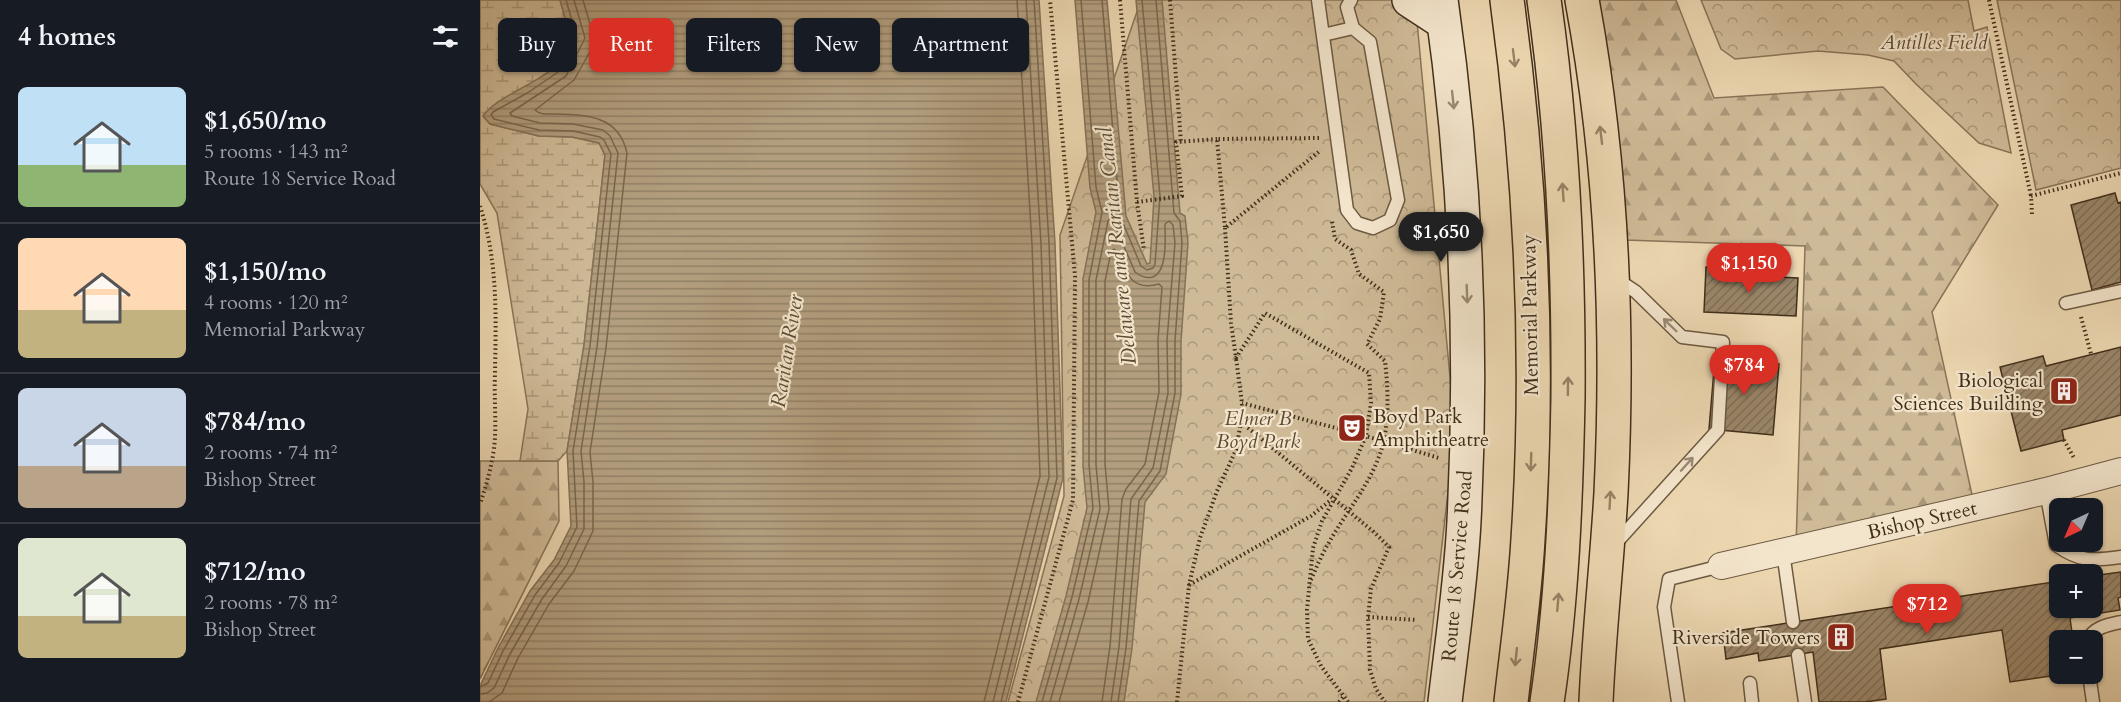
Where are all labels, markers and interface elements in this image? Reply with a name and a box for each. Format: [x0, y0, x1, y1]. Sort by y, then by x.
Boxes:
chip: Buy [498, 18, 577, 72]
chip: Rent [589, 18, 674, 72]
chip: Filters [686, 18, 782, 72]
chip: New [794, 18, 880, 72]
chip: Apartment [892, 18, 1029, 72]
text: 4 homes [18, 19, 116, 54]
icon: filters [429, 20, 462, 53]
park label: Antilles Field [1880, 29, 1989, 56]
one-way arrow [1509, 48, 1520, 67]
one-way arrow [1448, 89, 1459, 109]
text: $1,650/mo [204, 103, 327, 138]
icon: home [66, 111, 138, 183]
water label: Delaware and Raritan Canal [1090, 125, 1144, 366]
one-way arrow [1596, 125, 1607, 145]
text: 5 rooms · 143 m² [204, 138, 348, 165]
text: Route 18 Service Road [204, 165, 396, 192]
one-way arrow [1557, 182, 1568, 202]
pin: $1,650 [1392, 212, 1490, 263]
text: $1,650 [1412, 218, 1470, 245]
street label: Memorial Parkway [1515, 234, 1545, 396]
pin: $1,150 [1700, 243, 1798, 294]
text: $1,150 [1720, 249, 1778, 276]
text: $1,150/mo [204, 254, 327, 289]
icon: home [66, 262, 138, 334]
one-way arrow [1461, 284, 1473, 304]
text: 4 rooms · 120 m² [204, 289, 348, 316]
water label: Raritan River [764, 291, 810, 410]
text: Memorial Parkway [204, 316, 365, 343]
one-way arrow [1662, 317, 1677, 332]
pin: $784 [1708, 345, 1780, 396]
text: $784 [1724, 351, 1764, 378]
place label: Biological Sciences Building [1893, 367, 2044, 417]
building icon: Biological Sciences Building [2048, 375, 2080, 407]
one-way arrow [1562, 377, 1574, 397]
place label: Boyd Park Amphitheatre [1373, 403, 1489, 453]
text: $784/mo [204, 404, 306, 439]
park label: Elmer B Boyd Park [1216, 405, 1300, 455]
icon: home [66, 412, 138, 484]
theatre icon: Boyd Park Amphitheatre [1336, 412, 1368, 444]
text: 2 rooms · 74 m² [204, 439, 337, 466]
one-way arrow [1525, 452, 1536, 472]
one-way arrow [1680, 456, 1694, 471]
text: Bishop Street [204, 466, 316, 493]
street label: Route 18 Service Road [1435, 469, 1479, 663]
one-way arrow [1605, 491, 1616, 511]
street label: Bishop Street [1864, 494, 1980, 546]
north arrow [2049, 498, 2103, 552]
map controls [2049, 498, 2103, 684]
text: $712/mo [204, 554, 306, 589]
icon: home [66, 562, 138, 634]
button: + [2049, 564, 2103, 618]
pin: $712 [1891, 584, 1963, 635]
text: 2 rooms · 78 m² [204, 589, 337, 616]
text: $712 [1907, 590, 1947, 617]
one-way arrow [1553, 593, 1564, 613]
text: Bishop Street [204, 616, 316, 643]
building icon: Riverside Towers [1825, 621, 1857, 653]
place label: Riverside Towers [1672, 624, 1820, 651]
button: − [2049, 630, 2103, 684]
one-way arrow [1511, 646, 1522, 666]

